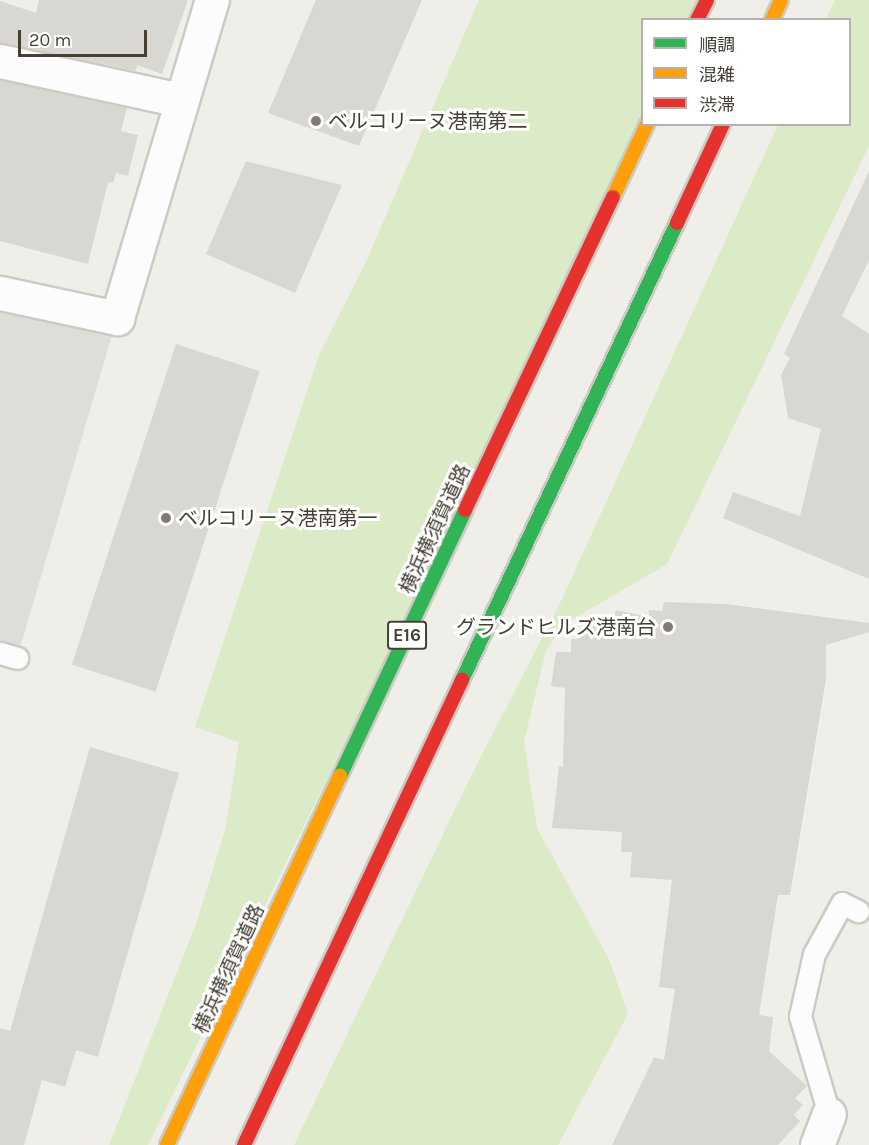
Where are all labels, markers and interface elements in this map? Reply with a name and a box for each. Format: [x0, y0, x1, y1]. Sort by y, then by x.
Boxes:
scale bar [21, 18, 150, 56]
legend [641, 18, 851, 126]
text: 20 m [29, 29, 71, 51]
text: 順調 [699, 34, 735, 56]
text: 混雑 [699, 64, 735, 86]
text: 渋滞 [699, 94, 735, 116]
place label: ベルコリーヌ港南第二 [328, 109, 528, 133]
marker: ベルコリーヌ港南第二 [309, 114, 323, 128]
street label: 横浜横須賀道路 [395, 460, 475, 598]
place label: ベルコリーヌ港南第一 [178, 506, 378, 530]
marker: ベルコリーヌ港南第一 [159, 511, 173, 525]
place label: グランドヒルズ港南台 [456, 615, 656, 639]
road number: E16 [386, 620, 428, 650]
marker: グランドヒルズ港南台 [661, 620, 675, 634]
street label: 横浜横須賀道路 [189, 900, 269, 1038]

